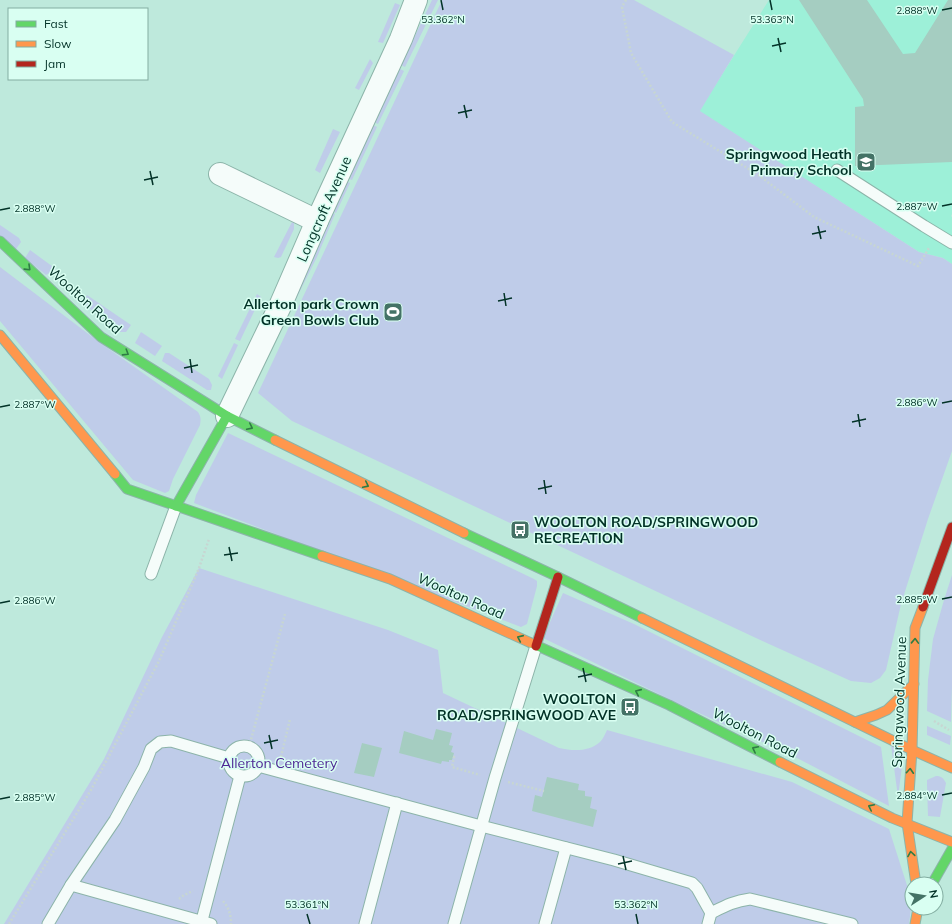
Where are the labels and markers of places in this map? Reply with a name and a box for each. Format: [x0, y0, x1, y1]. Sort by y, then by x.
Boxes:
place label: Springwood Heath Primary School [726, 145, 852, 179]
school or university icon: Springwood Heath Primary School [855, 151, 877, 173]
place label: Allerton park Crown Green Bowls Club [243, 295, 379, 329]
sports icon: Allerton park Crown Green Bowls Club [382, 301, 404, 323]
place label: WOOLTON ROAD/SPRINGWOOD RECREATION [534, 513, 758, 547]
bus stop icon: WOOLTON ROAD/SPRINGWOOD RECREATION [509, 519, 531, 541]
place label: WOOLTON ROAD/SPRINGWOOD AVE [437, 690, 616, 724]
bus stop icon: WOOLTON ROAD/SPRINGWOOD AVE [619, 696, 641, 718]

